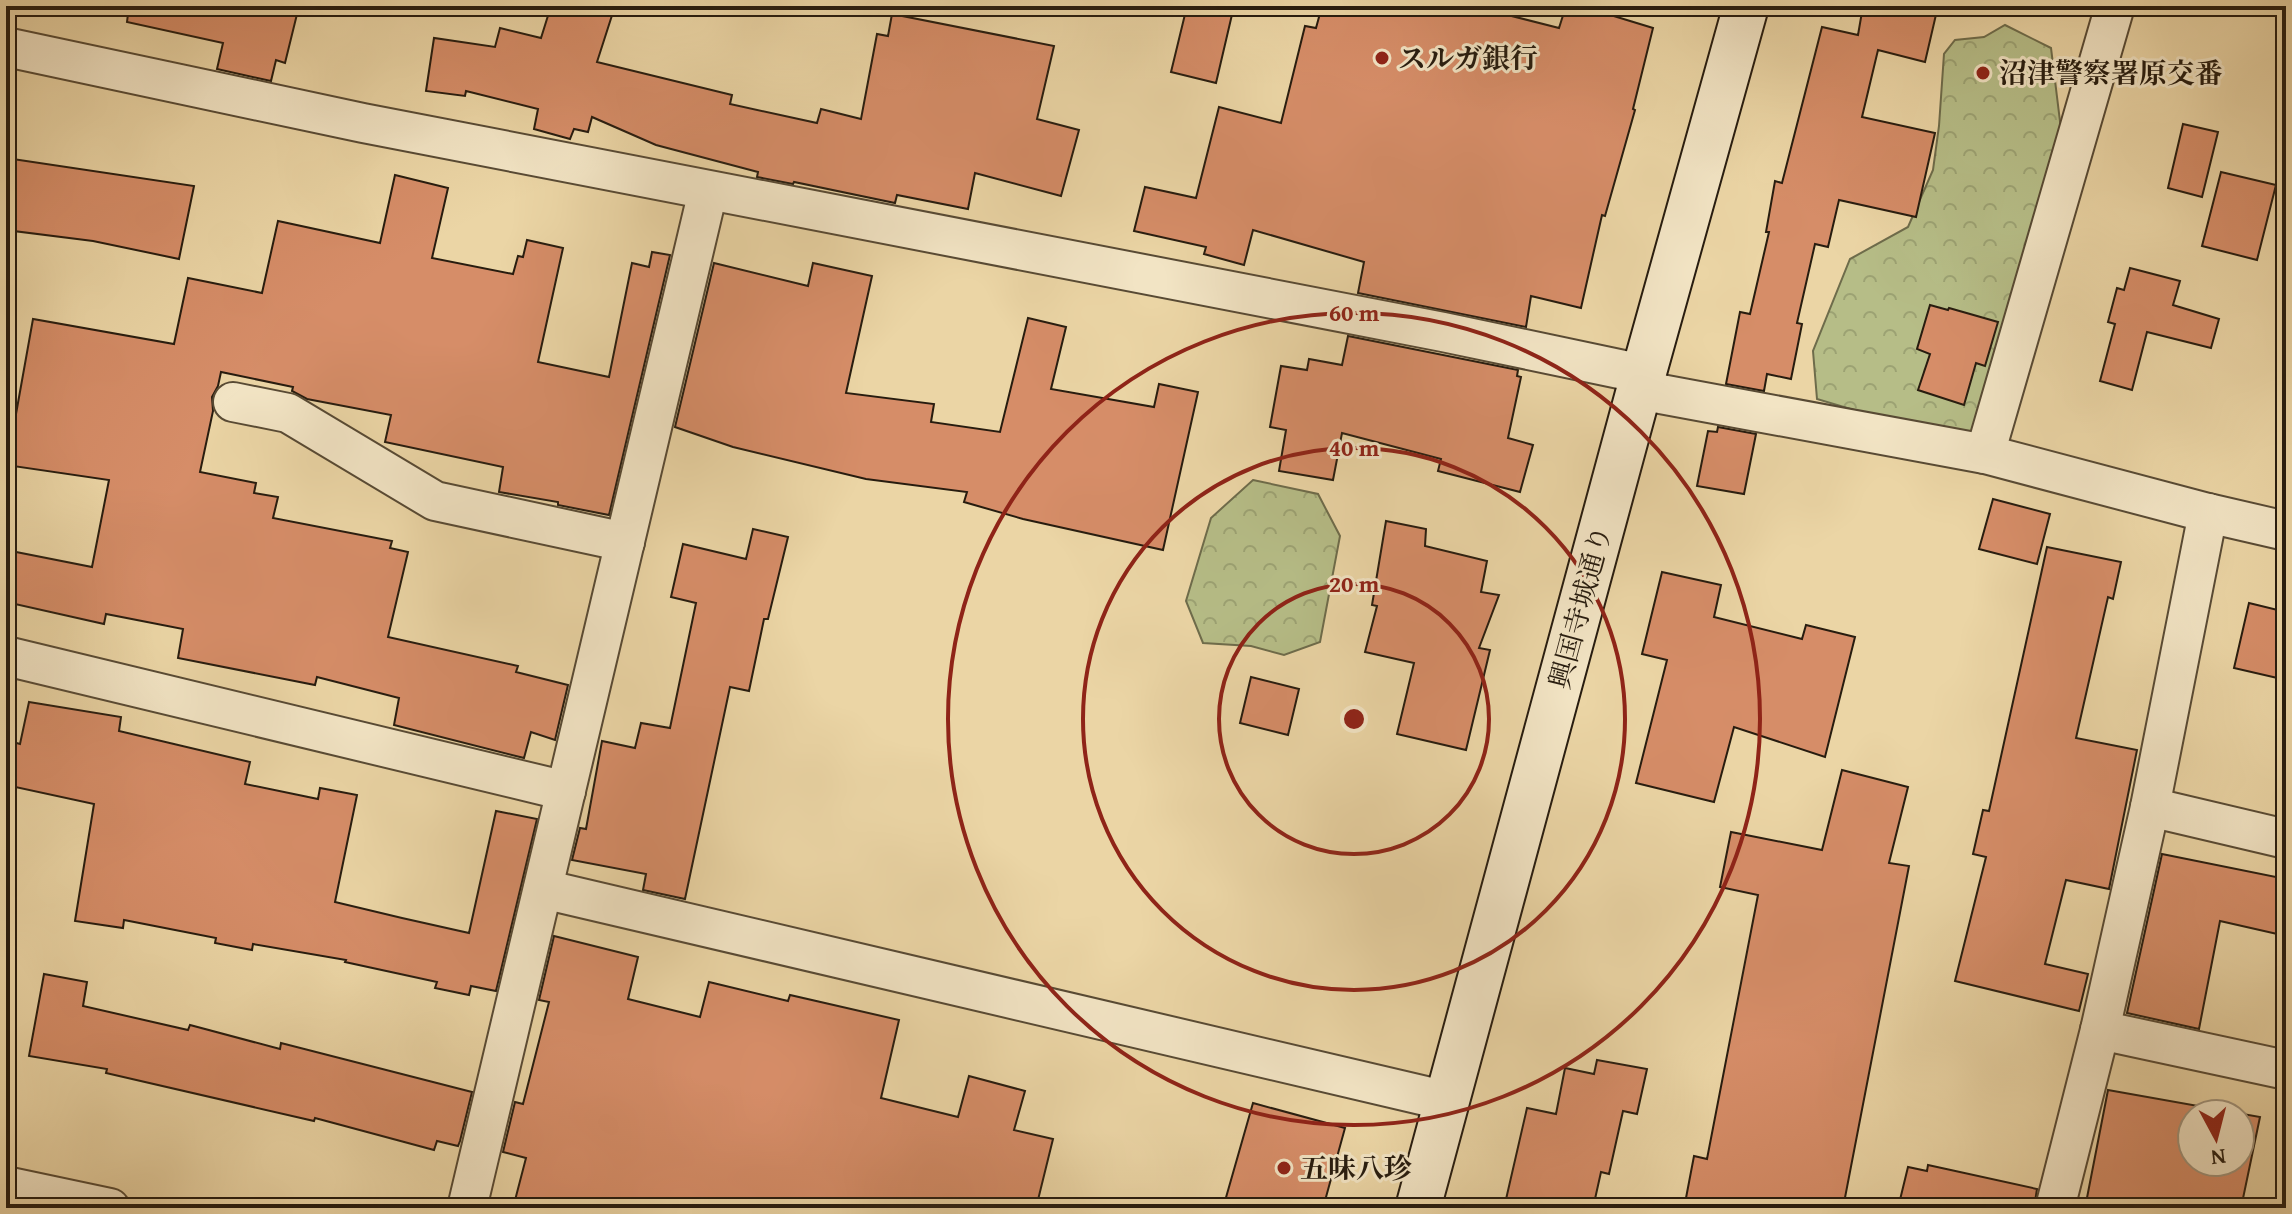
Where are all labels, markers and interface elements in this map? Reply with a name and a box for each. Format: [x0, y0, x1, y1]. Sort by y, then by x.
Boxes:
place label: スルガ銀行 [1398, 37, 1538, 78]
marker: スルガ銀行 [1373, 49, 1391, 67]
place label: 沼津警察署原交番 [1999, 52, 2223, 93]
marker: 沼津警察署原交番 [1974, 64, 1992, 82]
text: 60 m [1329, 295, 1380, 330]
text: 40 m [1329, 430, 1380, 465]
street label: 興国寺城通り [1538, 520, 1621, 693]
text: 20 m [1329, 566, 1380, 601]
centre of rings [1340, 705, 1368, 733]
north arrow [2176, 1098, 2256, 1178]
text: N [2209, 1141, 2228, 1175]
place label: 五味八珍 [1300, 1147, 1412, 1188]
marker: 五味八珍 [1275, 1159, 1293, 1177]

